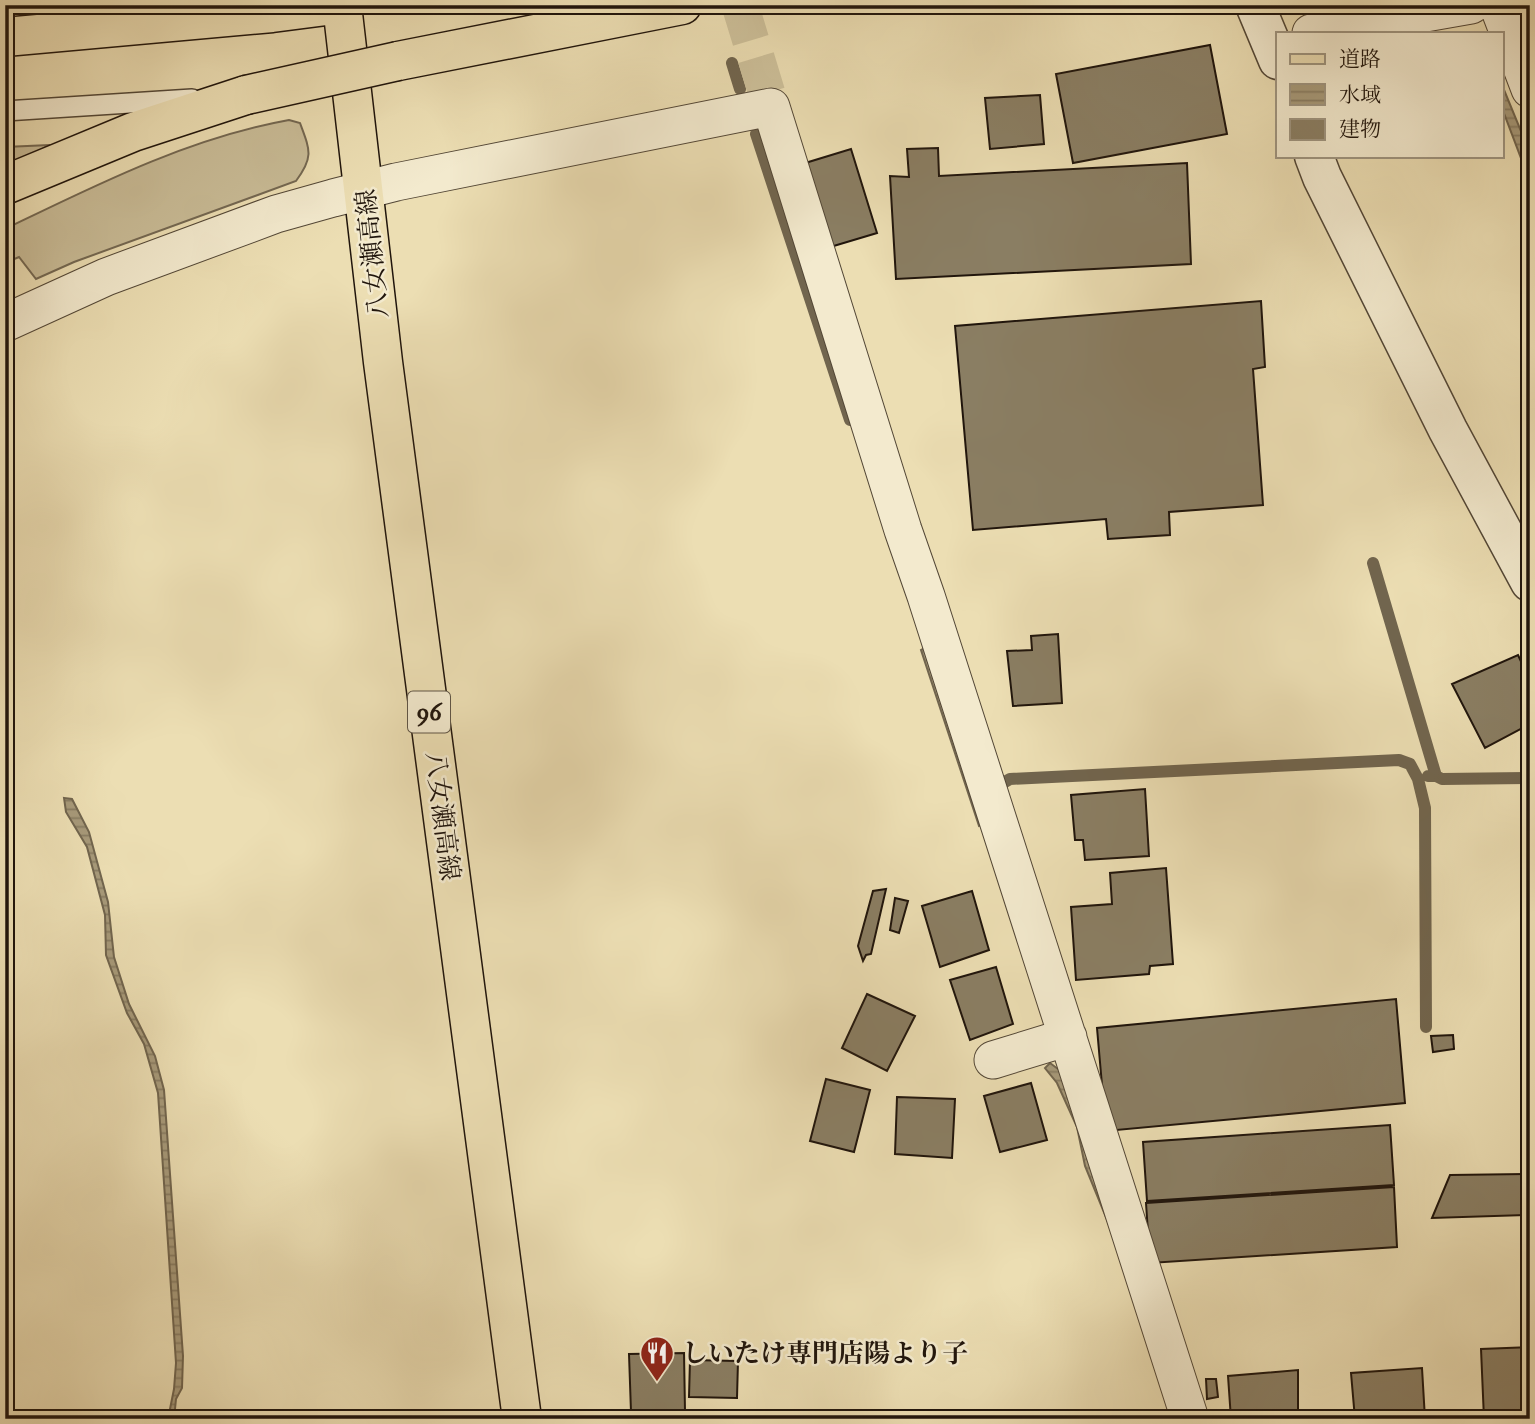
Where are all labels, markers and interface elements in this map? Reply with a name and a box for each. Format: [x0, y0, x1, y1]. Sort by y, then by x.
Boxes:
legend [1276, 32, 1504, 158]
text: 道路 [1339, 46, 1381, 72]
text: 水域 [1339, 82, 1381, 108]
text: 建物 [1339, 116, 1381, 142]
street label: 八女瀬高線 [349, 188, 395, 320]
road number: 96 [408, 692, 450, 732]
street label: 八女瀬高線 [419, 750, 467, 882]
restaurant icon: しいたけ専門店陽より子 [638, 1334, 676, 1383]
place label: しいたけ専門店陽より子 [682, 1337, 968, 1369]

